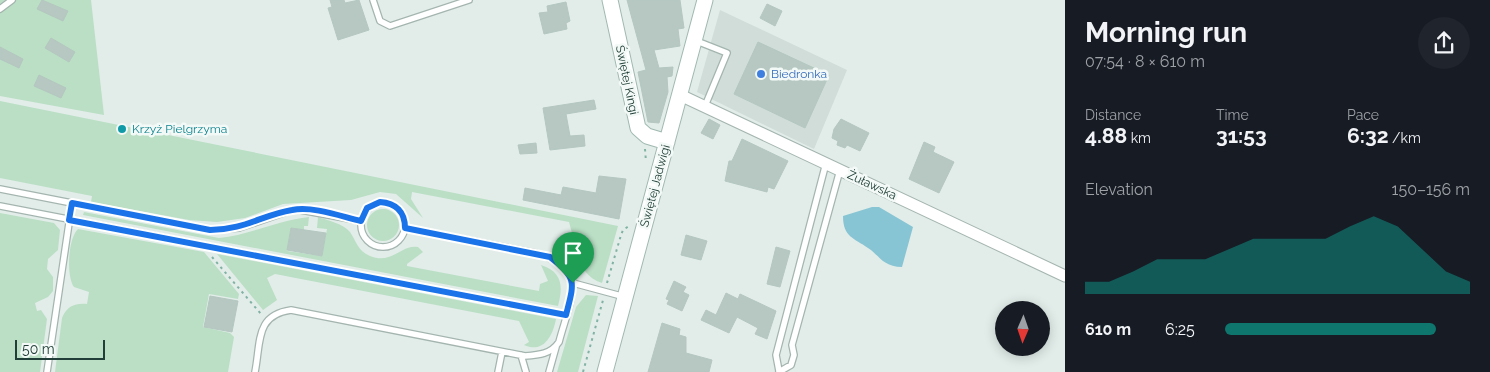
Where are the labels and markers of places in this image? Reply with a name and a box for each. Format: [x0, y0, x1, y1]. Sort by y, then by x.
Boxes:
place label: Biedronka [771, 67, 827, 81]
marker: Biedronka [755, 68, 767, 80]
place label: Krzyż Pielgrzyma [132, 122, 227, 136]
marker: Krzyż Pielgrzyma [116, 123, 128, 135]
pin [552, 232, 594, 283]

